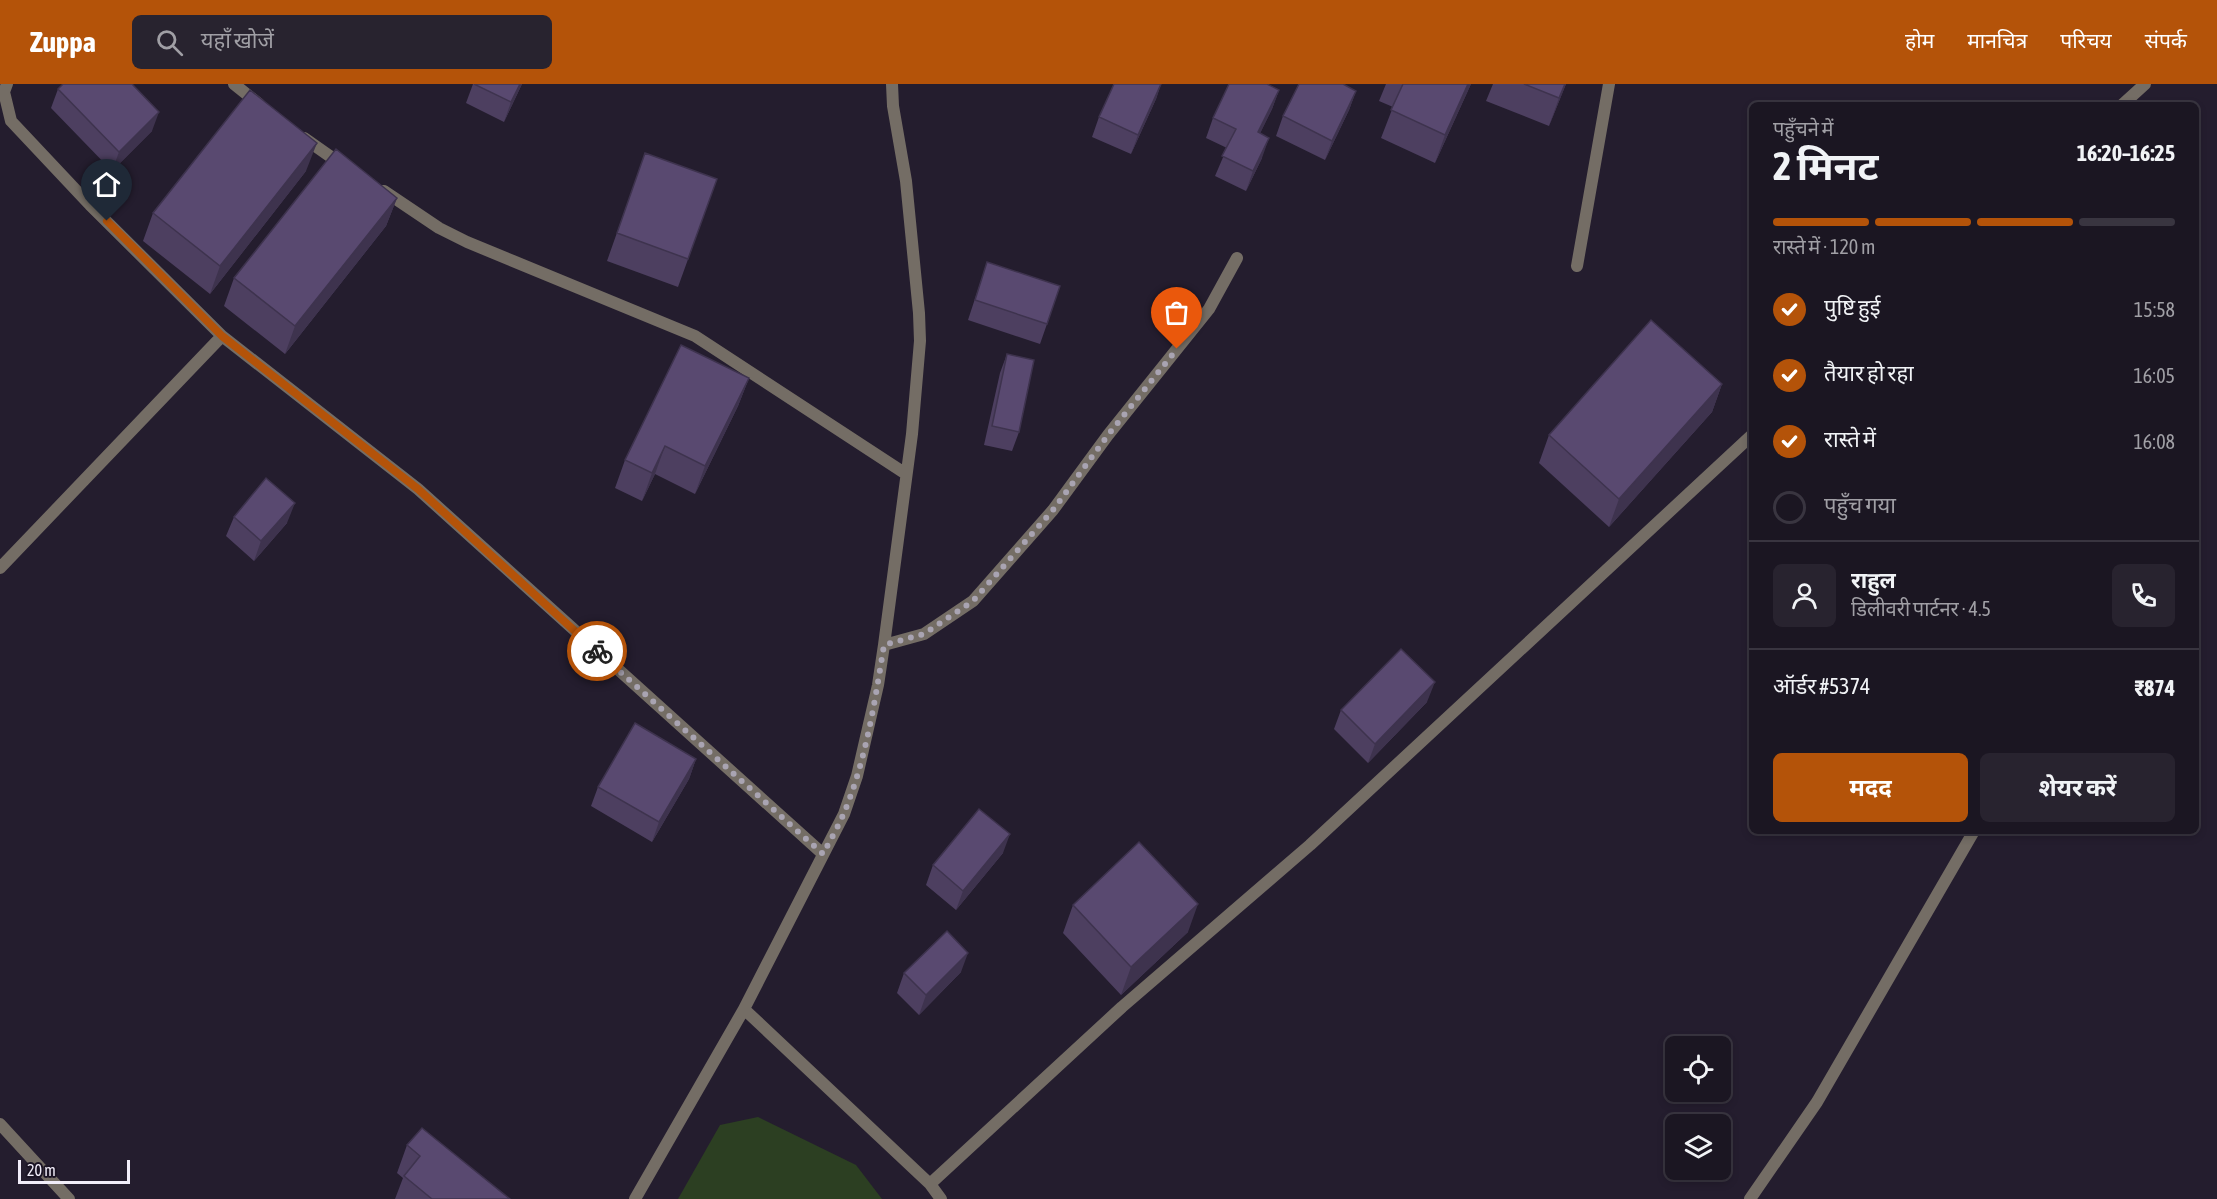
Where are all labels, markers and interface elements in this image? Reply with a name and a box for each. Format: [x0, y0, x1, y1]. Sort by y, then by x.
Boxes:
search box [132, 15, 552, 69]
text: Zuppa [30, 26, 96, 58]
icon: search [153, 26, 186, 59]
text: यहाँ खोजें [201, 27, 274, 53]
text: होम [1905, 28, 1934, 52]
text: मानचित्र [1967, 28, 2027, 52]
text: परिचय [2060, 28, 2112, 52]
text: संपर्क [2145, 28, 2187, 52]
text: पहुँचने में [1773, 117, 1833, 140]
text: 16:20–16:25 [2077, 140, 2175, 166]
text: 2 मिनट [1773, 144, 1879, 188]
pin [81, 159, 132, 221]
icon: home [90, 168, 123, 201]
text: रास्ते में · 120 m [1773, 235, 1875, 258]
pin [1151, 287, 1202, 349]
icon: check [1773, 293, 1806, 326]
text: पुष्टि हुई [1824, 294, 1881, 320]
icon: bag [1160, 296, 1193, 329]
text: 15:58 [2134, 298, 2175, 321]
icon: check [1773, 359, 1806, 392]
text: तैयार हो रहा [1824, 360, 1914, 386]
text: 16:05 [2133, 364, 2175, 387]
icon: check [1773, 425, 1806, 458]
text: रास्ते में [1824, 426, 1876, 452]
text: 16:08 [2133, 430, 2175, 453]
text: पहुँच गया [1824, 492, 1896, 518]
button: person [1773, 564, 1836, 627]
button: phone [2112, 564, 2175, 627]
text: राहुल [1851, 567, 1896, 593]
text: डिलीवरी पार्टनर · 4.5 [1851, 597, 1991, 620]
courier [567, 621, 627, 681]
icon: bike [581, 635, 614, 668]
text: ऑर्डर #5374 [1773, 673, 1870, 699]
text: ₹874 [2135, 675, 2175, 701]
button: मदद [1773, 753, 1968, 822]
button: शेयर करें [1980, 753, 2175, 822]
map controls [1665, 1036, 1731, 1180]
button: locate [1665, 1036, 1731, 1102]
button: layers [1665, 1114, 1731, 1180]
scale bar [18, 1157, 130, 1184]
text: 20 m [27, 1161, 56, 1179]

